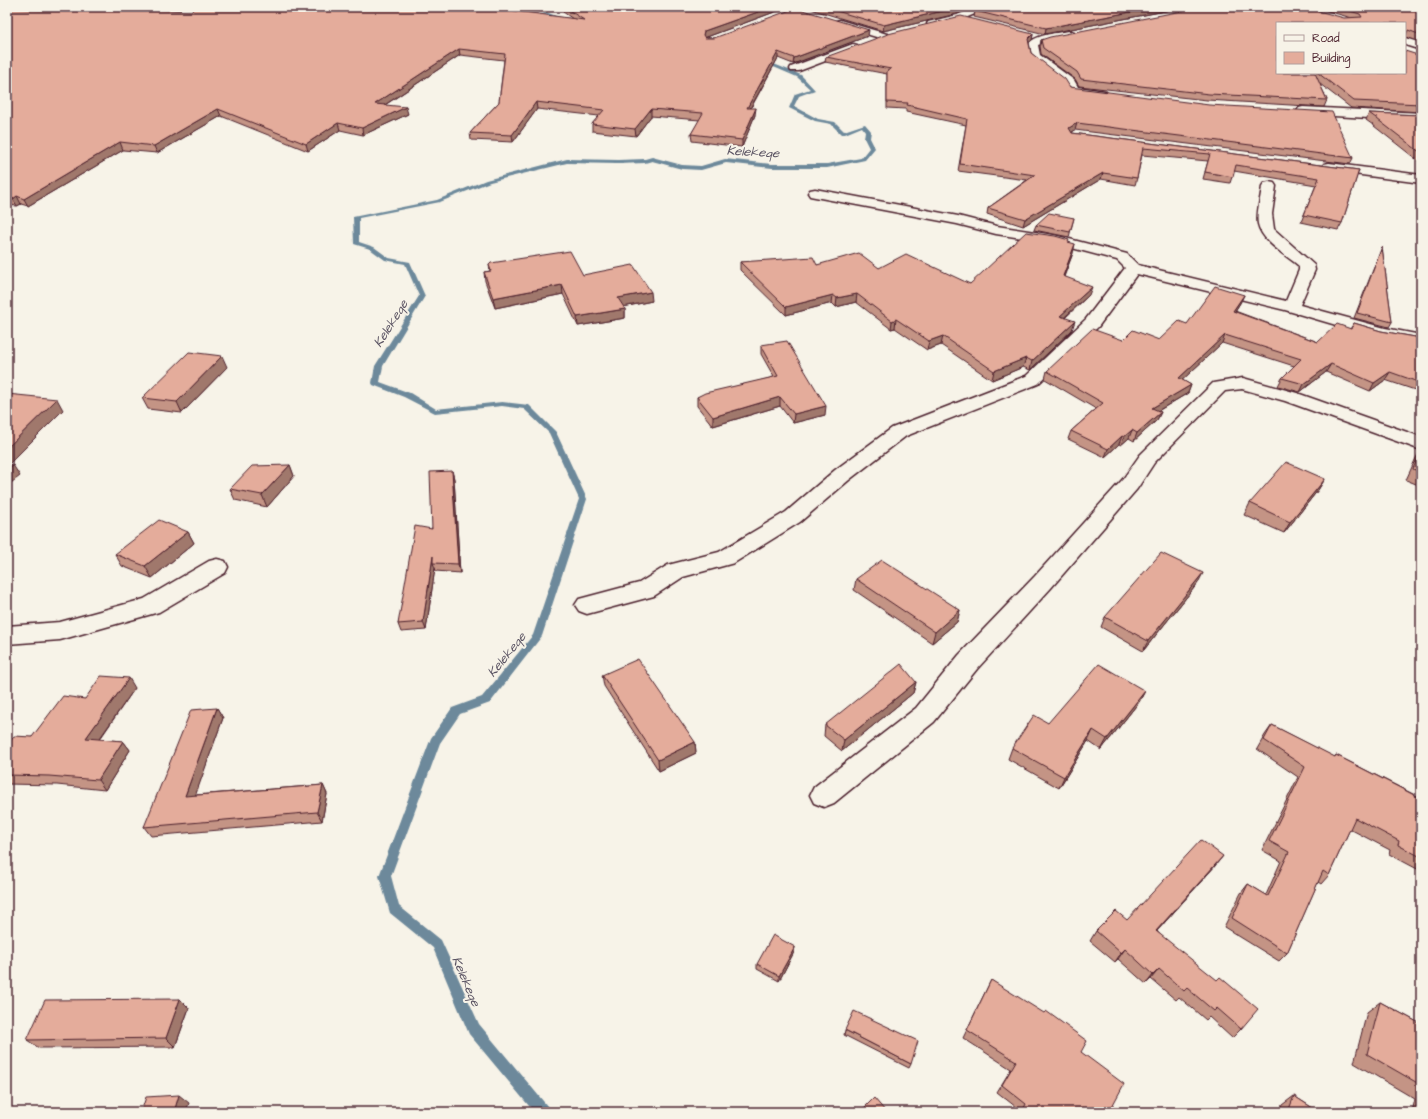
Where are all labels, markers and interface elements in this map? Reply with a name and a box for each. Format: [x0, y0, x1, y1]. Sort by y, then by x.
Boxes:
legend [1276, 22, 1406, 74]
text: Road [1312, 30, 1340, 47]
text: Building [1312, 50, 1350, 68]
water label: Kelekeqe [726, 142, 781, 162]
water label: Kelekeqe [369, 296, 413, 351]
water label: Kelekeqe [483, 628, 531, 681]
water label: Kelekeqe [447, 954, 485, 1010]

